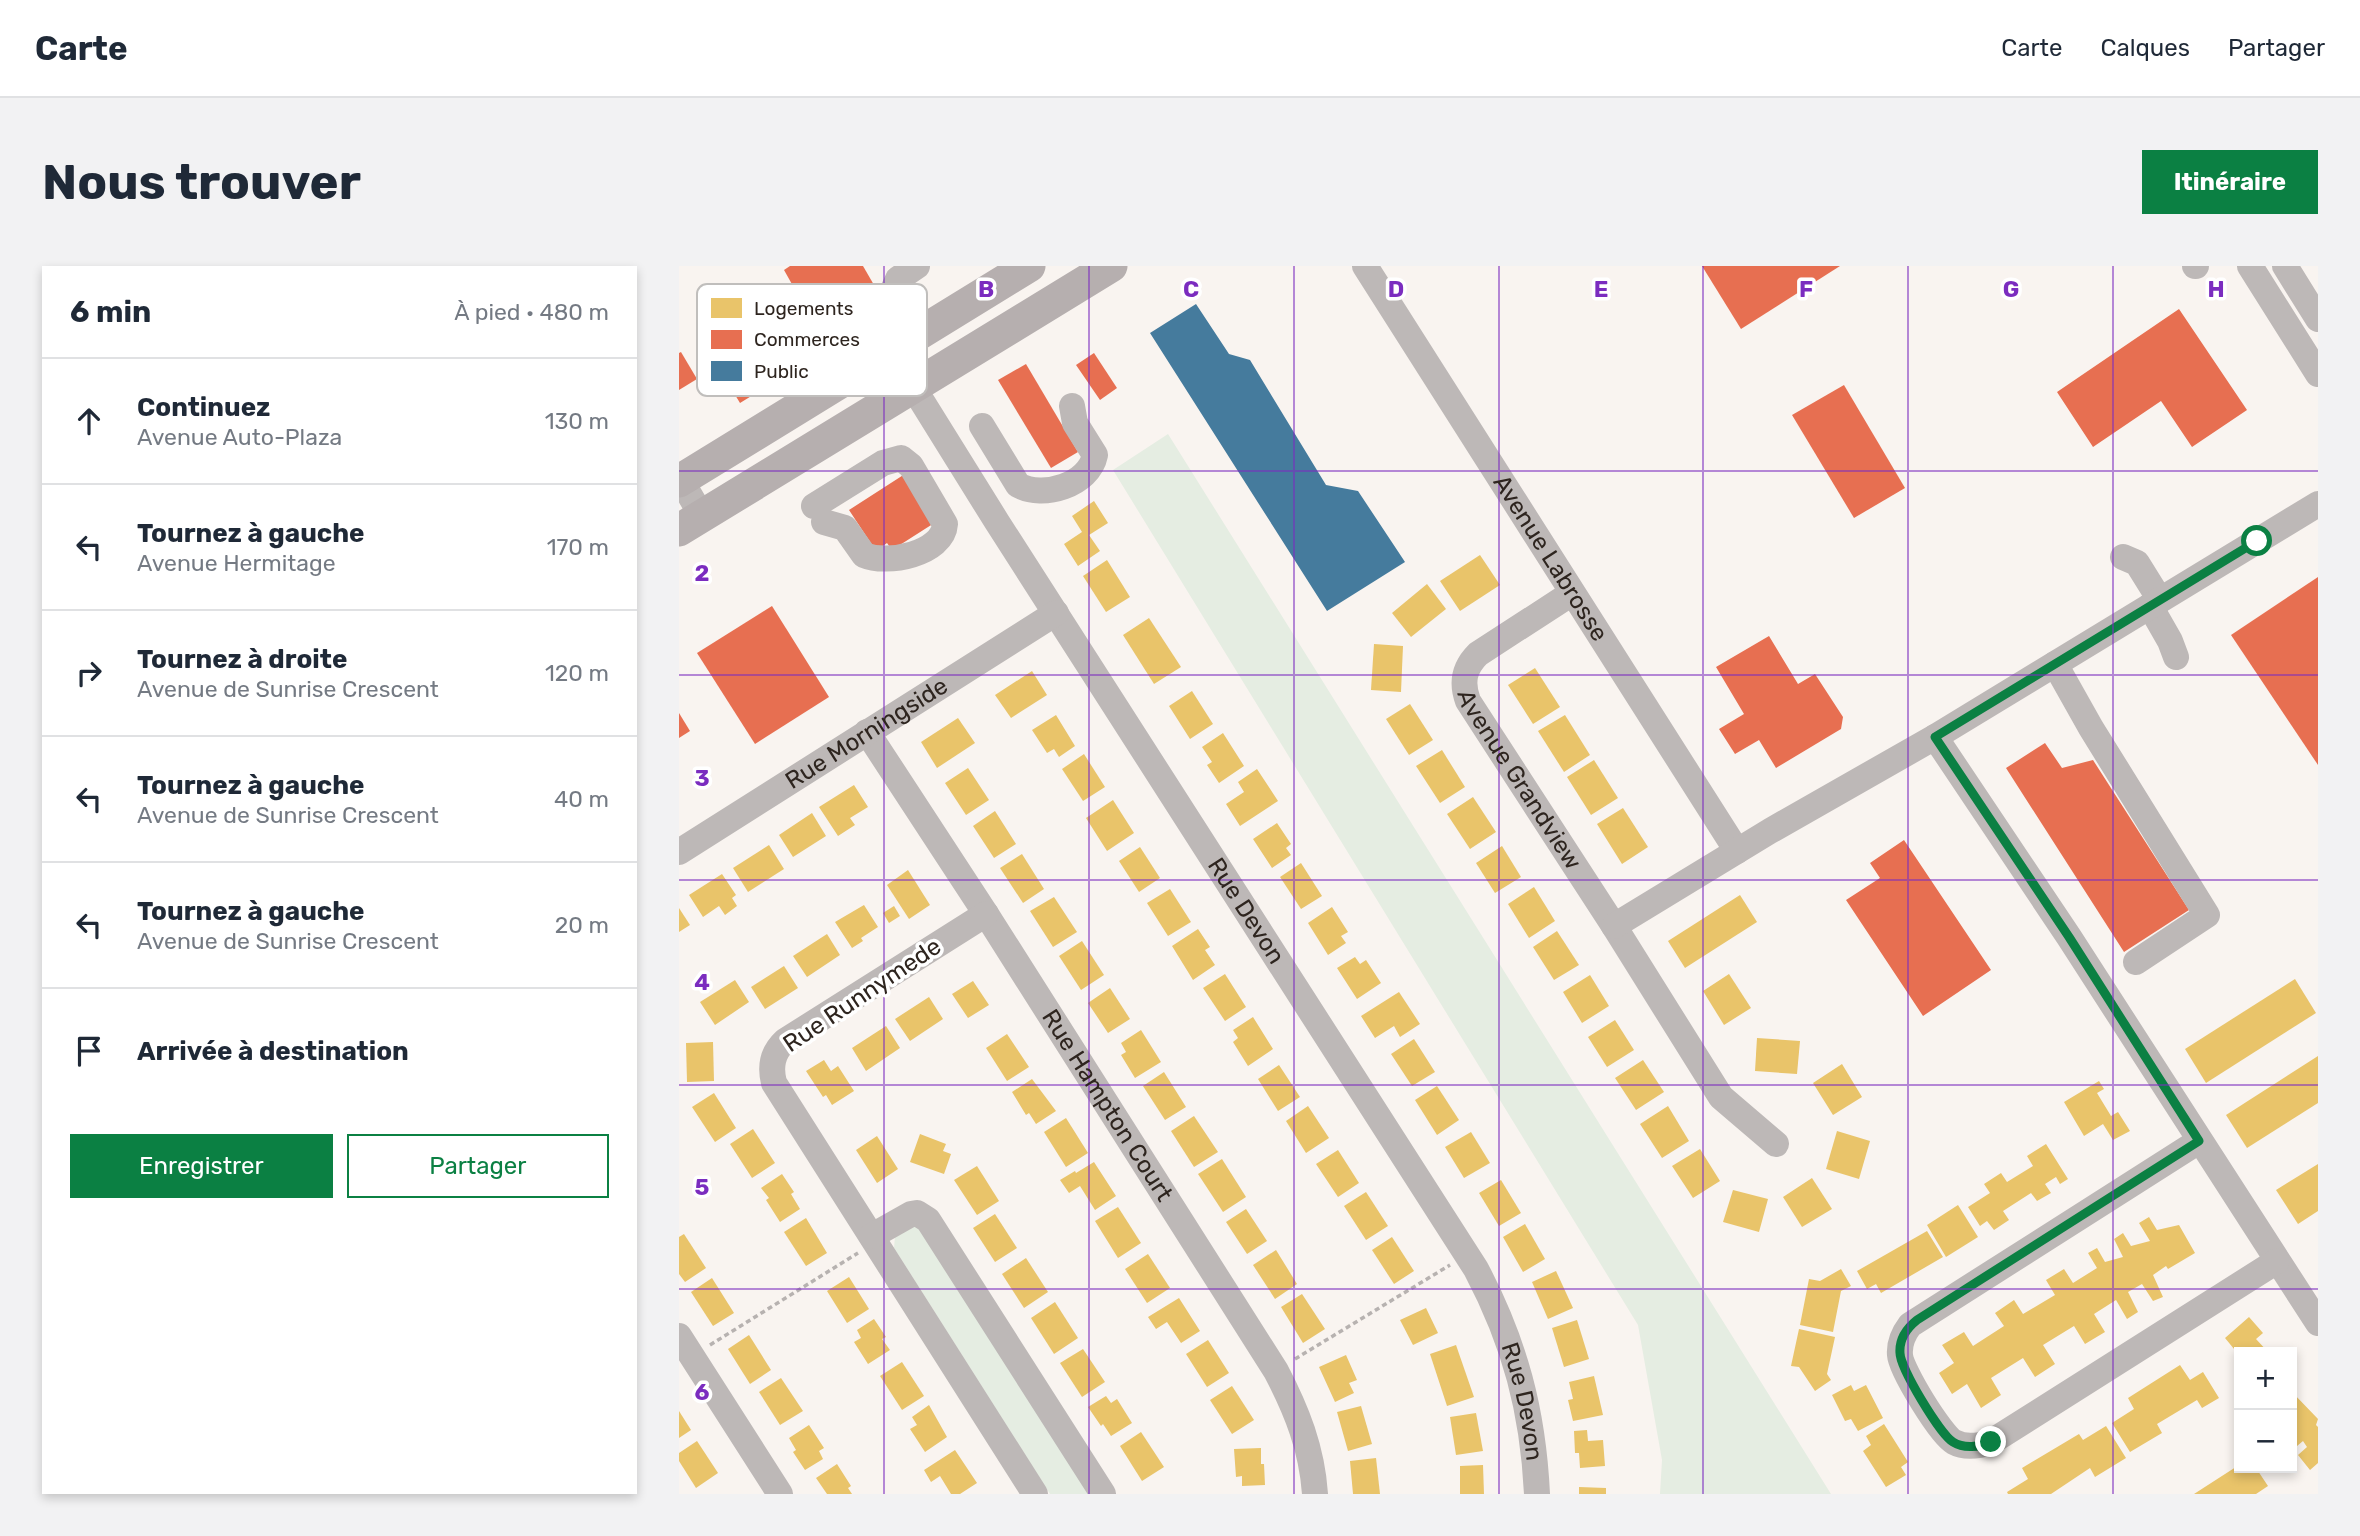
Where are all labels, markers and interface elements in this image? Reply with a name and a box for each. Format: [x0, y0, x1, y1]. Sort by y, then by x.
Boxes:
text: Carte [35, 29, 128, 68]
text: Carte [2001, 34, 2062, 62]
text: Calques [2100, 34, 2190, 62]
text: Partager [2228, 34, 2325, 62]
button: Itinéraire [2142, 150, 2318, 214]
text: Nous trouver [42, 153, 361, 211]
text: B [978, 275, 994, 303]
text: C [1183, 275, 1199, 303]
text: D [1388, 275, 1404, 303]
text: E [1594, 275, 1608, 303]
text: F [1799, 275, 1813, 303]
text: G [2003, 275, 2019, 303]
text: H [2207, 275, 2225, 303]
legend [697, 284, 927, 396]
text: 6 min [70, 294, 151, 330]
text: Logements [754, 297, 853, 320]
text: À pied · 480 m [454, 298, 609, 326]
text: Commerces [754, 328, 860, 351]
text: Public [754, 360, 809, 383]
text: Continuez [137, 392, 270, 423]
icon: ahead [70, 402, 108, 440]
text: 130 m [545, 407, 609, 435]
text: Avenue Auto-Plaza [137, 423, 342, 451]
street label: Avenue Labrosse [1487, 470, 1614, 646]
text: Tournez à gauche [137, 518, 365, 549]
route start [2241, 525, 2272, 556]
icon: left [70, 528, 108, 566]
text: 170 m [547, 533, 609, 561]
text: Avenue Hermitage [137, 549, 336, 577]
text: 2 [695, 559, 709, 587]
text: Tournez à droite [137, 644, 347, 675]
icon: right [70, 654, 108, 692]
text: 120 m [545, 659, 609, 687]
street label: Rue Morningside [780, 671, 953, 795]
text: Avenue de Sunrise Crescent [137, 675, 439, 703]
street label: Avenue Grandview [1451, 686, 1588, 875]
text: 3 [694, 764, 710, 792]
text: Tournez à gauche [137, 770, 365, 801]
icon: left [70, 780, 108, 818]
text: 40 m [554, 785, 609, 813]
text: Avenue de Sunrise Crescent [137, 801, 439, 829]
street label: Rue Devon [1202, 853, 1291, 969]
text: Tournez à gauche [137, 896, 365, 927]
icon: left [70, 906, 108, 944]
text: 20 m [555, 911, 609, 939]
text: Avenue de Sunrise Crescent [137, 927, 439, 955]
street label: Rue Runnymede [778, 932, 946, 1058]
text: 4 [694, 968, 710, 996]
street label: Rue Hampton Court [1036, 1004, 1179, 1206]
icon: arrive [70, 1032, 108, 1070]
text: Arrivée à destination [137, 1036, 409, 1067]
button: Enregistrer [70, 1134, 333, 1198]
button: Partager [347, 1134, 609, 1198]
text: 5 [695, 1173, 710, 1201]
street label: Rue Devon [1496, 1339, 1548, 1462]
map controls [2234, 1347, 2297, 1473]
button: + [2234, 1347, 2297, 1410]
text: 6 [695, 1378, 710, 1406]
button: − [2234, 1410, 2297, 1473]
route end [1975, 1426, 2006, 1457]

